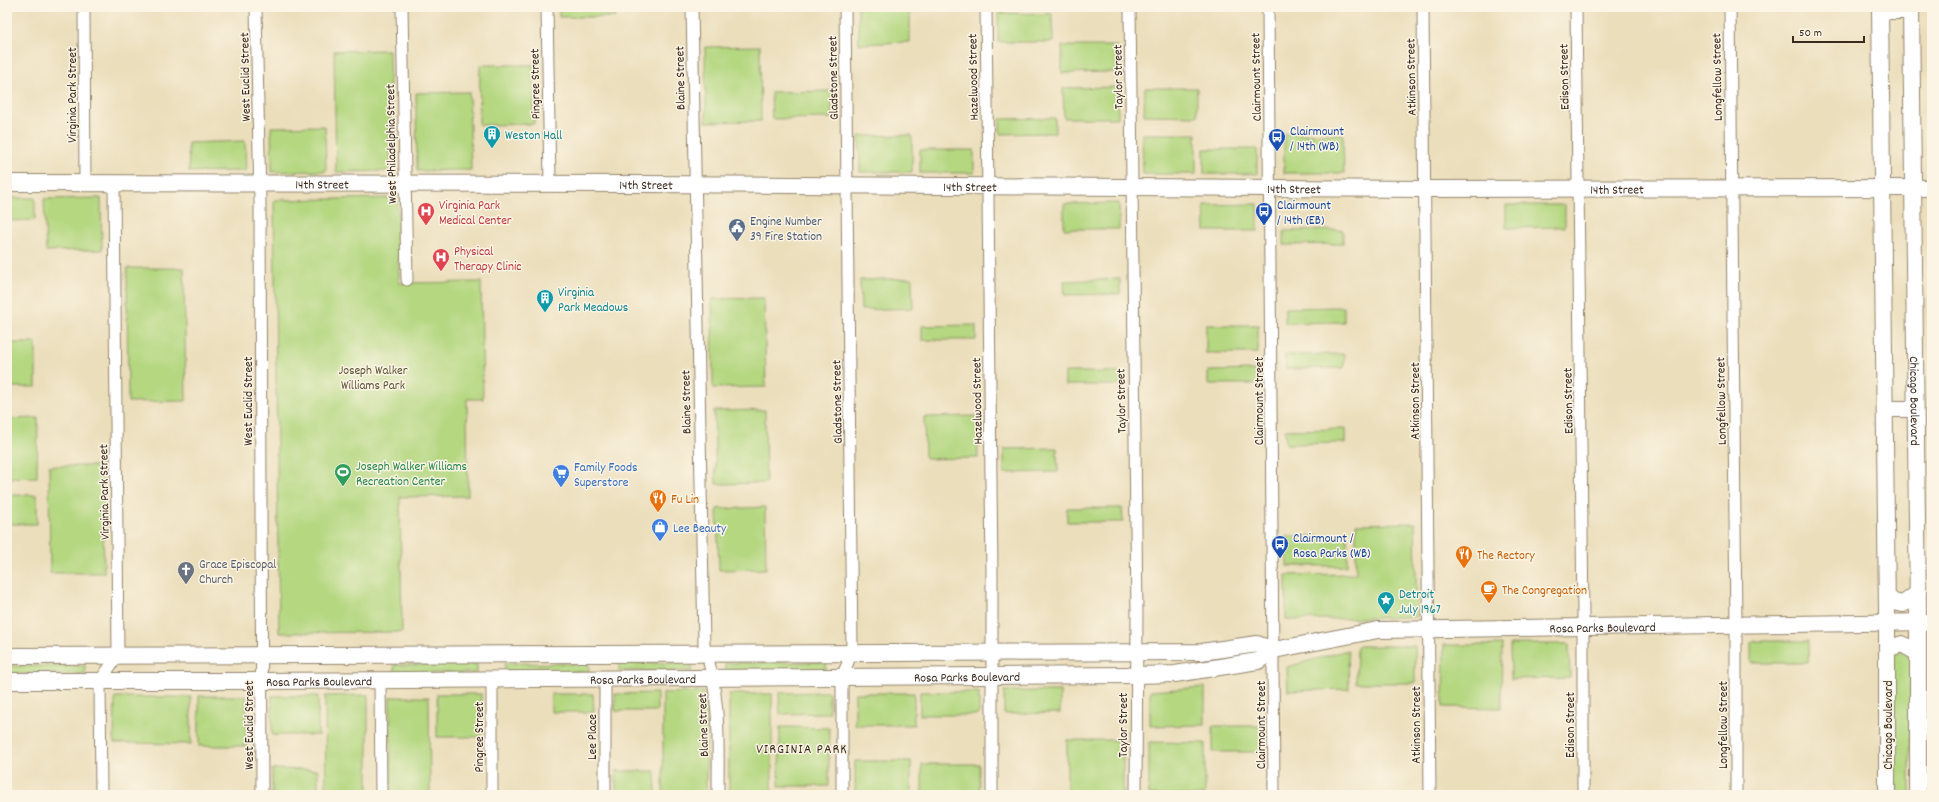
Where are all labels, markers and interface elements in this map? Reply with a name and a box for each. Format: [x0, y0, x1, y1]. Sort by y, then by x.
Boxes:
scale bar [1793, 18, 1864, 44]
text: 50 m [1799, 25, 1822, 42]
street label: West Euclid Street [236, 32, 257, 122]
street label: Clairmount Street [1247, 32, 1268, 121]
street label: Hazelwood Street [964, 33, 985, 121]
street label: Longfellow Street [1708, 33, 1729, 121]
street label: Gladstone Street [824, 35, 845, 120]
street label: Atkinson Street [1402, 38, 1423, 116]
street label: Edison Street [1555, 43, 1576, 110]
street label: Taylor Street [1109, 44, 1130, 110]
street label: Blaine Street [671, 46, 692, 110]
street label: Virginia Park Street [64, 47, 83, 143]
street label: Pingree Street [526, 48, 547, 120]
street label: West Philadelphia Street [382, 84, 403, 204]
place label: Clairmount / 14th (WB) [1290, 123, 1344, 157]
building icon: Weston Hall [482, 124, 502, 149]
place label: Weston Hall [505, 127, 562, 146]
bus stop icon: Clairmount / 14th (WB) [1267, 127, 1287, 152]
street label: 14th Street [295, 176, 349, 196]
street label: 14th Street [619, 177, 673, 196]
street label: 14th Street [943, 179, 997, 198]
street label: 14th Street [1267, 181, 1321, 200]
street label: 14th Street [1590, 182, 1644, 201]
place label: Virginia Park Medical Center [439, 197, 512, 231]
place label: Clairmount / 14th (EB) [1277, 197, 1331, 231]
hospital icon: Virginia Park Medical Center [416, 201, 436, 226]
bus stop icon: Clairmount / 14th (EB) [1254, 201, 1274, 226]
place label: Engine Number 39 Fire Station [750, 213, 822, 247]
public building icon: Engine Number 39 Fire Station [727, 217, 747, 242]
place label: Physical Therapy Clinic [454, 243, 522, 277]
hospital icon: Physical Therapy Clinic [431, 247, 451, 272]
place label: Virginia Park Meadows [558, 284, 628, 318]
building icon: Virginia Park Meadows [535, 288, 555, 313]
street label: West Euclid Street [240, 356, 259, 446]
street label: Chicago Boulevard [1903, 356, 1923, 446]
street label: Hazelwood Street [968, 357, 989, 445]
street label: Clairmount Street [1251, 357, 1270, 445]
street label: Longfellow Street [1712, 357, 1733, 445]
street label: Gladstone Street [828, 359, 849, 444]
park label: Joseph Walker Williams Park [338, 362, 408, 396]
street label: Atkinson Street [1407, 362, 1426, 440]
street label: Edison Street [1559, 367, 1580, 434]
street label: Taylor Street [1112, 368, 1133, 434]
street label: Blaine Street [677, 370, 698, 434]
street label: Virginia Park Street [95, 444, 116, 540]
place label: Joseph Walker Williams Recreation Center [356, 458, 467, 492]
place label: Family Foods Superstore [574, 459, 637, 493]
sports icon: Joseph Walker Williams Recreation Center [333, 462, 353, 487]
supermarket icon: Family Foods Superstore [551, 463, 571, 488]
restaurant icon: Fu Lin [648, 488, 668, 513]
place label: Fu Lin [671, 491, 699, 510]
shop icon: Lee Beauty [650, 517, 670, 542]
place label: Lee Beauty [673, 520, 727, 539]
place label: Clairmount / Rosa Parks (WB) [1293, 530, 1370, 564]
bus stop icon: Clairmount / Rosa Parks (WB) [1270, 534, 1290, 559]
restaurant icon: The Rectory [1454, 544, 1474, 569]
place label: The Rectory [1477, 547, 1536, 566]
place label: Grace Episcopal Church [199, 556, 276, 590]
church icon: Grace Episcopal Church [176, 560, 196, 585]
cafe icon: The Congregation [1479, 579, 1499, 604]
place label: The Congregation [1502, 582, 1587, 601]
place label: Detroit July 1967 [1399, 586, 1441, 620]
place icon: Detroit July 1967 [1376, 590, 1396, 615]
street label: Rosa Parks Boulevard [1549, 619, 1656, 640]
street label: Rosa Parks Boulevard [914, 669, 1020, 689]
street label: Rosa Parks Boulevard [590, 671, 696, 691]
street label: Rosa Parks Boulevard [266, 673, 372, 693]
street label: West Euclid Street [241, 680, 260, 770]
street label: Chicago Boulevard [1880, 680, 1899, 770]
street label: Clairmount Street [1253, 681, 1272, 769]
street label: Longfellow Street [1715, 681, 1734, 769]
street label: Atkinson Street [1408, 686, 1427, 764]
street label: Blaine Street [694, 692, 715, 757]
street label: Taylor Street [1115, 692, 1134, 757]
street label: Edison Street [1562, 692, 1581, 758]
street label: Pingree Street [471, 701, 490, 772]
street label: Lee Place [584, 714, 603, 760]
district label: VIRGINIA PARK [756, 740, 848, 760]

